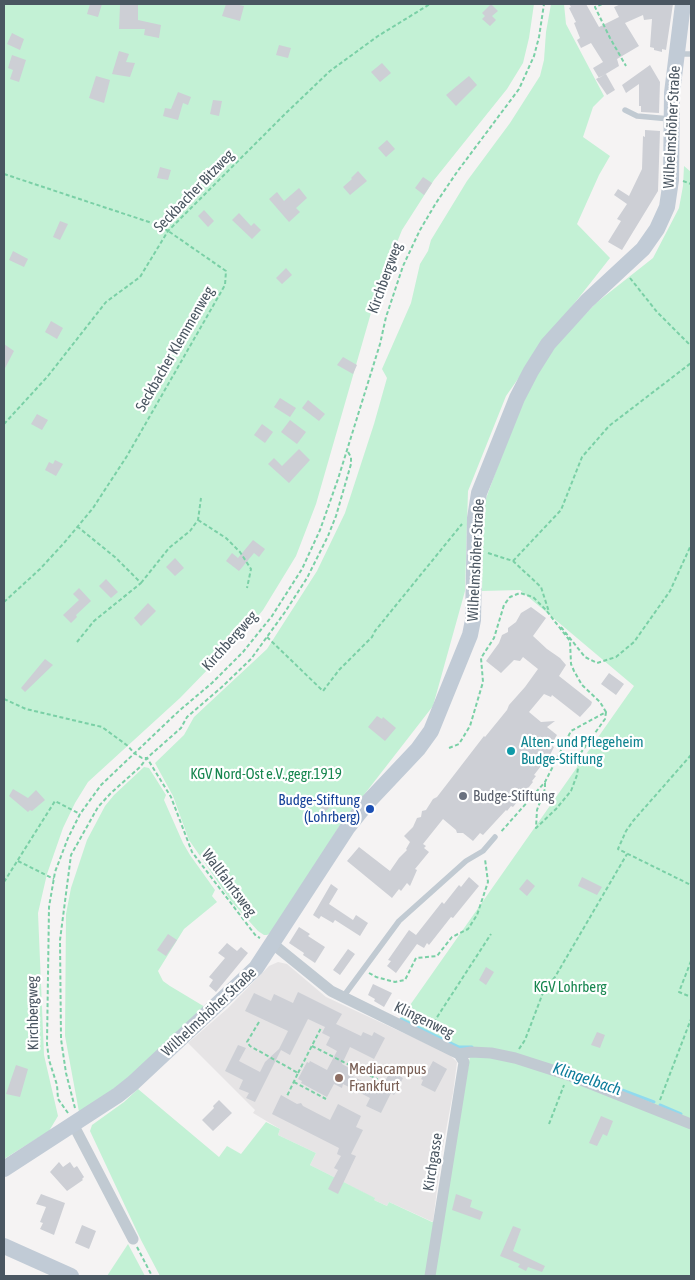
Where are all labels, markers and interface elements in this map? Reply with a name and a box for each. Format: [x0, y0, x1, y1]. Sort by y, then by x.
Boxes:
street label: Wilhelmshöher Straße [660, 65, 684, 189]
street label: Seckbacher Bitzweg [150, 146, 238, 236]
street label: Kirchbergweg [364, 240, 406, 316]
street label: Seckbacher Klemmenweg [132, 283, 218, 415]
street label: Wilhelmshöher Straße [464, 498, 488, 622]
street label: Kirchbergweg [198, 607, 262, 675]
place label: Alten- und Pflegeheim Budge-Stiftung [521, 733, 643, 768]
marker: Alten- und Pflegeheim Budge-Stiftung [505, 745, 517, 757]
park label: KGV Nord-Ost e.V.,gegr.1919 [190, 765, 342, 783]
place label: Budge-Stiftung [473, 787, 555, 805]
marker: Budge-Stiftung [457, 790, 469, 802]
place label: Budge-Stiftung (Lohrberg) [278, 791, 360, 826]
marker: Budge-Stiftung (Lohrberg) [364, 803, 376, 815]
street label: Wallfahrtsweg [198, 846, 260, 920]
street label: Wilhelmshöher Straße [158, 964, 260, 1060]
street label: Kirchbergweg [23, 976, 43, 1050]
park label: KGV Lohrberg [533, 978, 607, 996]
street label: Klingenweg [391, 998, 457, 1042]
water label: Klingelbach [550, 1058, 624, 1100]
place label: Mediacampus Frankfurt [349, 1060, 426, 1095]
marker: Mediacampus Frankfurt [333, 1072, 345, 1084]
street label: Kirchgasse [420, 1132, 446, 1192]

